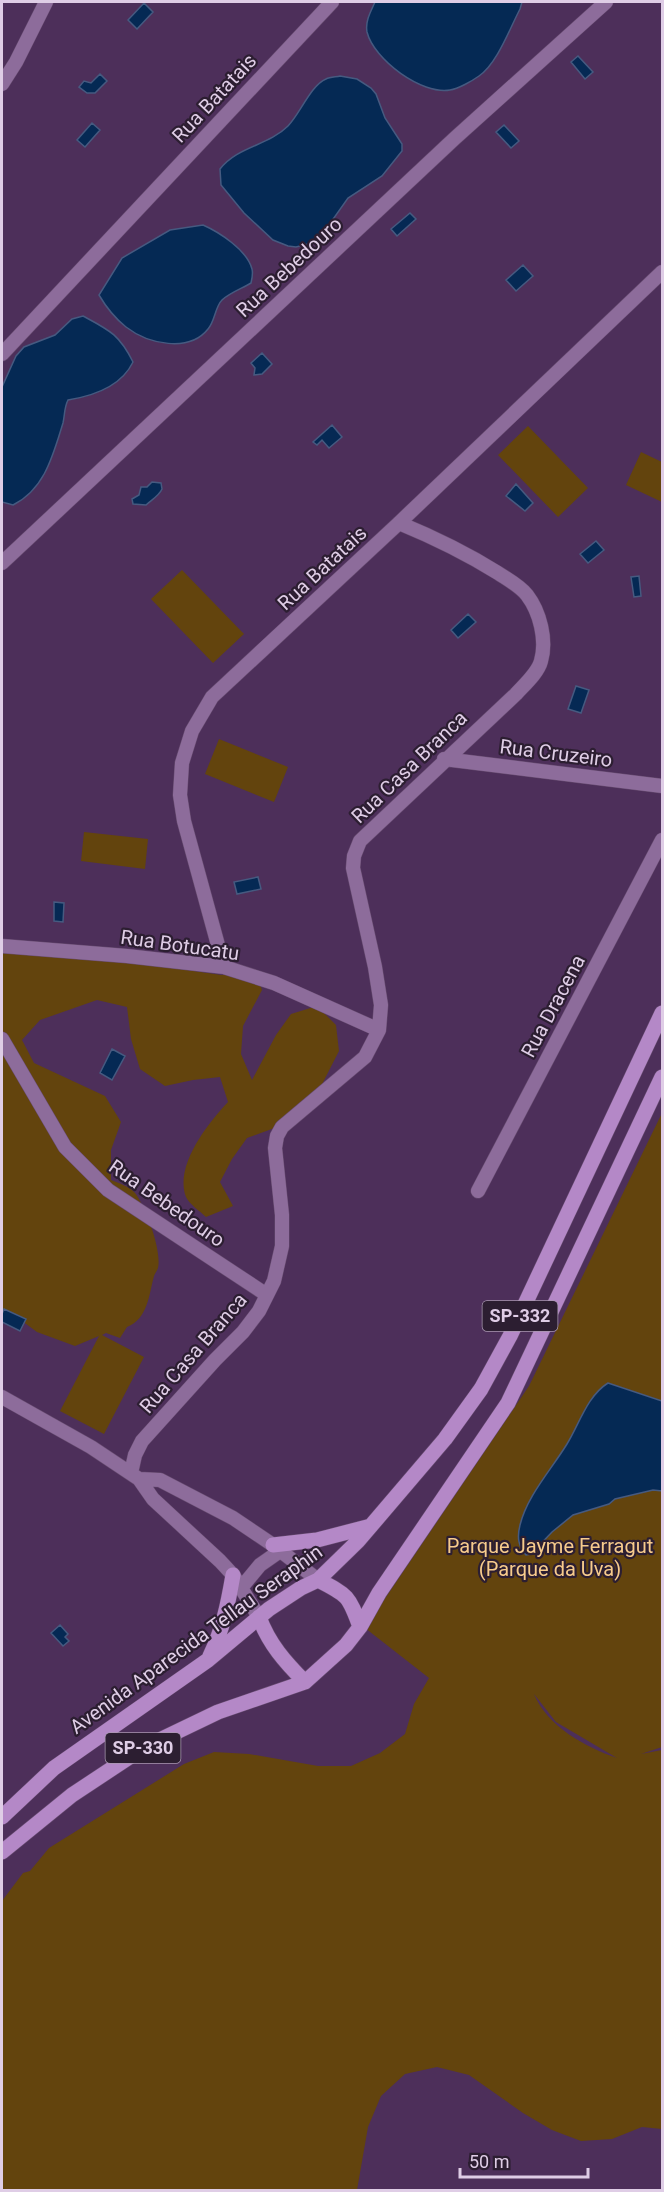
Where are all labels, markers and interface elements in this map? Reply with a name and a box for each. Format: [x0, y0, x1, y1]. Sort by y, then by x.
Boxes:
street label: Rua Batatais [167, 49, 261, 147]
street label: Rua Bebedouro [231, 212, 347, 322]
street label: Rua Batatais [273, 521, 371, 615]
street label: Rua Casa Branca [346, 706, 472, 828]
street label: Rua Cruzeiro [498, 734, 614, 772]
street label: Rua Botucatu [119, 925, 241, 965]
street label: Rua Dracena [516, 951, 590, 1061]
street label: Rua Bebedouro [104, 1154, 230, 1252]
street label: Rua Casa Branca [134, 1288, 252, 1418]
road number: SP-332 [482, 1301, 558, 1331]
park label: Parque Jayme Ferragut (Parque da Uva) [447, 1534, 653, 1581]
street label: Avenida Aparecida Tellau Seraphin [65, 1539, 327, 1739]
road number: SP-330 [106, 1733, 180, 1763]
scale bar [460, 2141, 588, 2179]
text: 50 m [469, 2151, 509, 2172]

